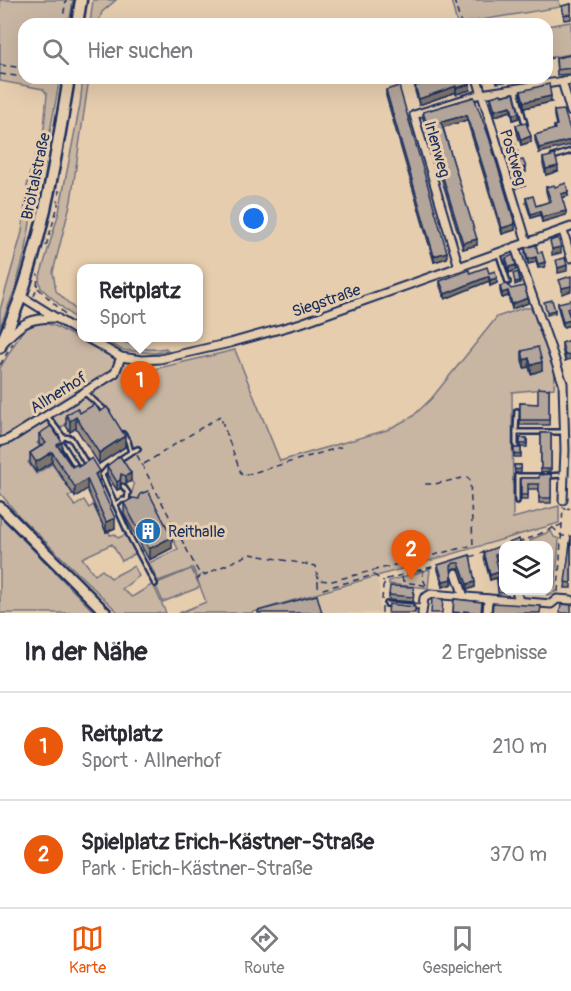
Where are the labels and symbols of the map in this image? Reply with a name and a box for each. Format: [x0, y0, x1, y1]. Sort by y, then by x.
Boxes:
street label: Irlenweg [420, 119, 455, 180]
street label: Postweg [495, 127, 531, 188]
street label: Bröltalstraße [17, 131, 55, 222]
your location [239, 204, 268, 233]
street label: Siegstraße [289, 280, 363, 322]
pin: 1 [120, 362, 160, 411]
street label: Allnerhof [26, 367, 91, 418]
building icon: Reithalle [133, 516, 163, 546]
place label: Reithalle [168, 522, 225, 542]
pin: 2 [392, 530, 430, 580]

